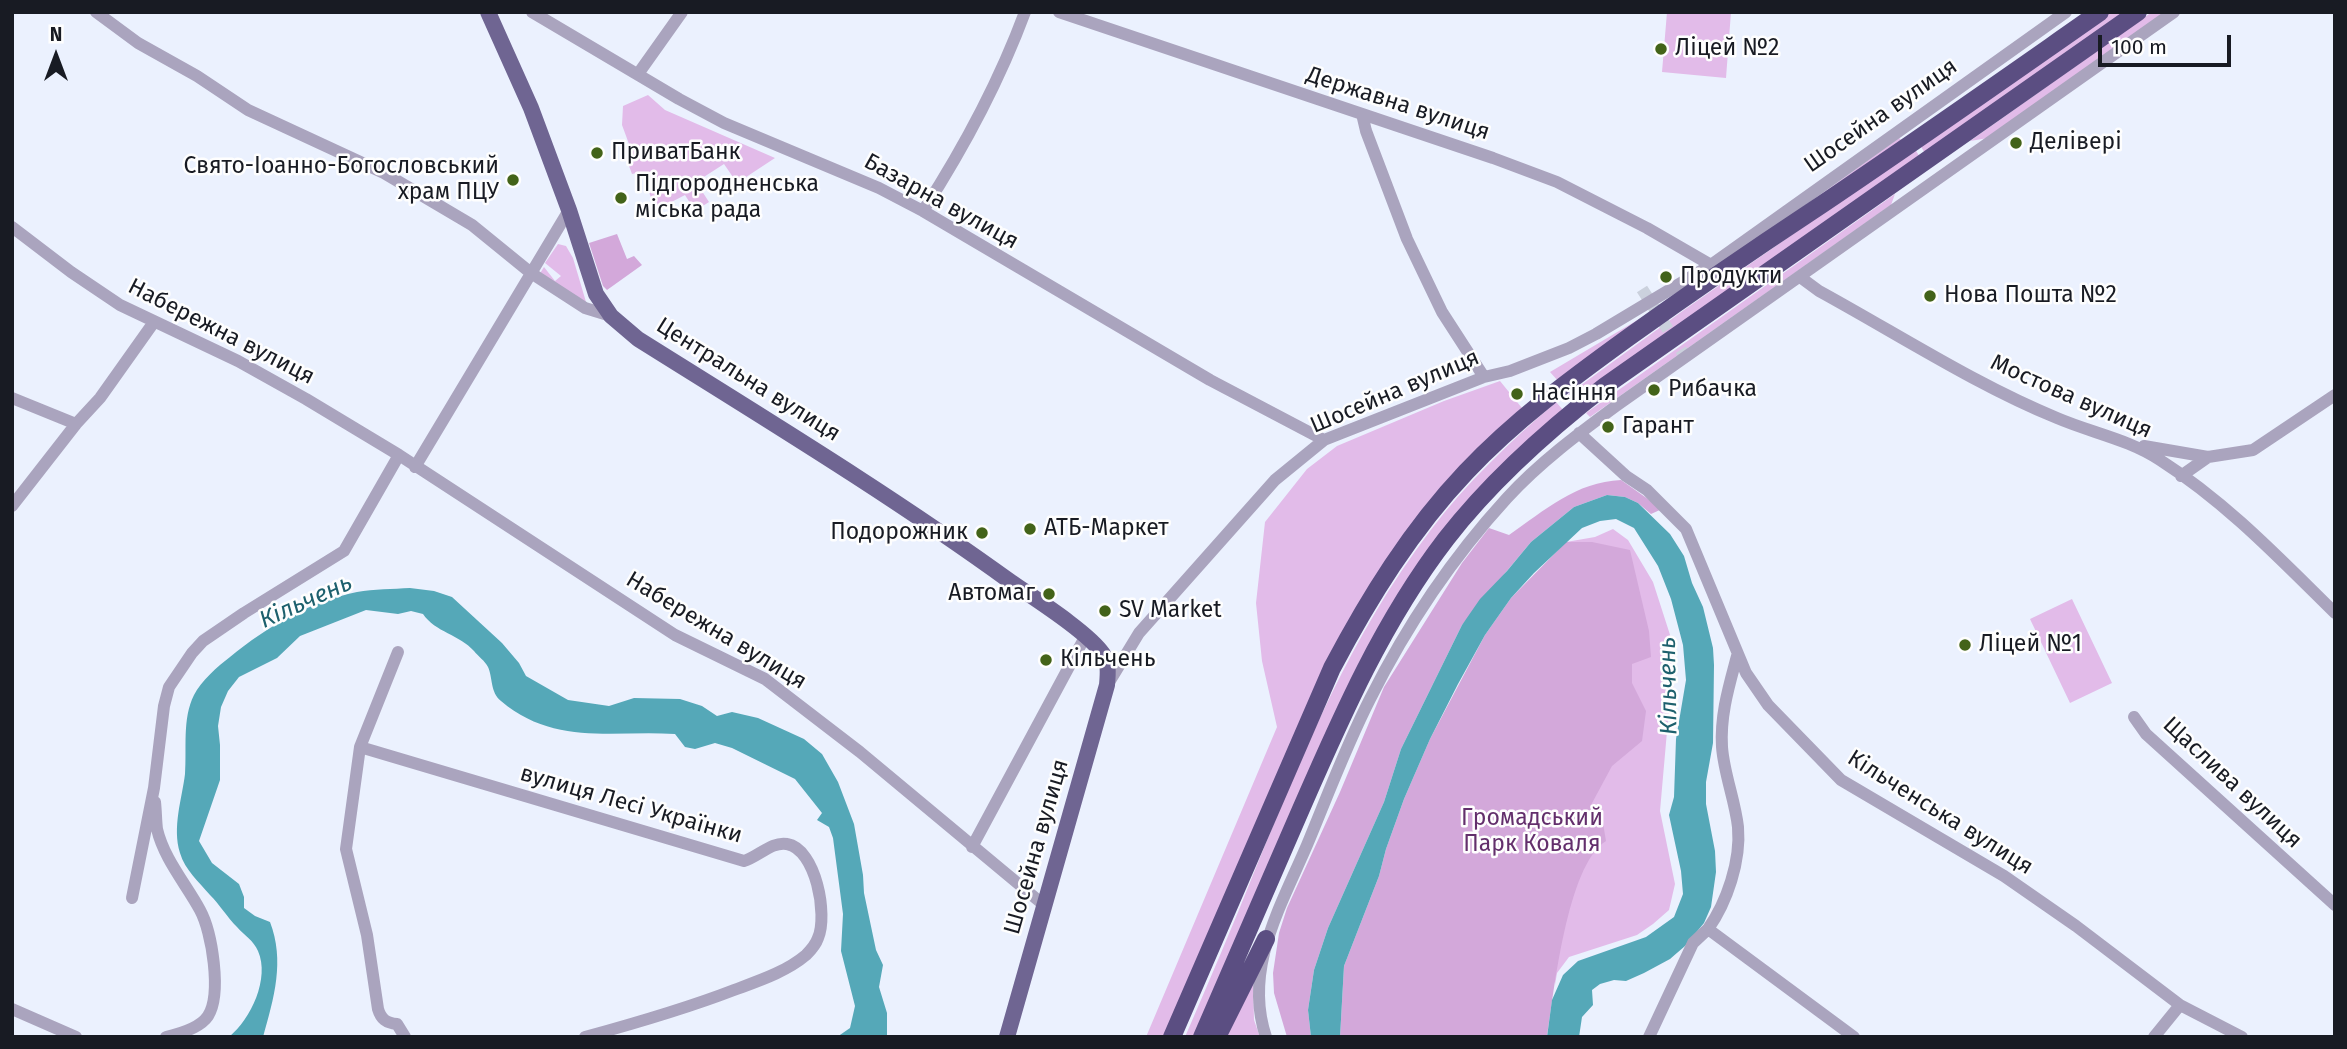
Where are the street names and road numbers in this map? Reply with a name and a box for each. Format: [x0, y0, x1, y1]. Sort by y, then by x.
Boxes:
street label: Шосейна вулиця [1799, 53, 1963, 179]
street label: Державна вулиця [1303, 61, 1493, 147]
street label: Базарна вулиця [859, 148, 1023, 256]
street label: Набережна вулиця [123, 273, 319, 391]
street label: Центральна вулиця [651, 312, 845, 448]
street label: Шосейна вулиця [1306, 344, 1484, 440]
street label: Мостова вулиця [1986, 349, 2156, 445]
street label: Набережна вулиця [621, 566, 811, 696]
street label: Щаслива вулиця [2157, 712, 2307, 854]
street label: Кільченська вулиця [1842, 745, 2038, 881]
street label: Шосейна вулиця [999, 756, 1075, 938]
street label: вулиця Лесі Українки [517, 760, 745, 850]

